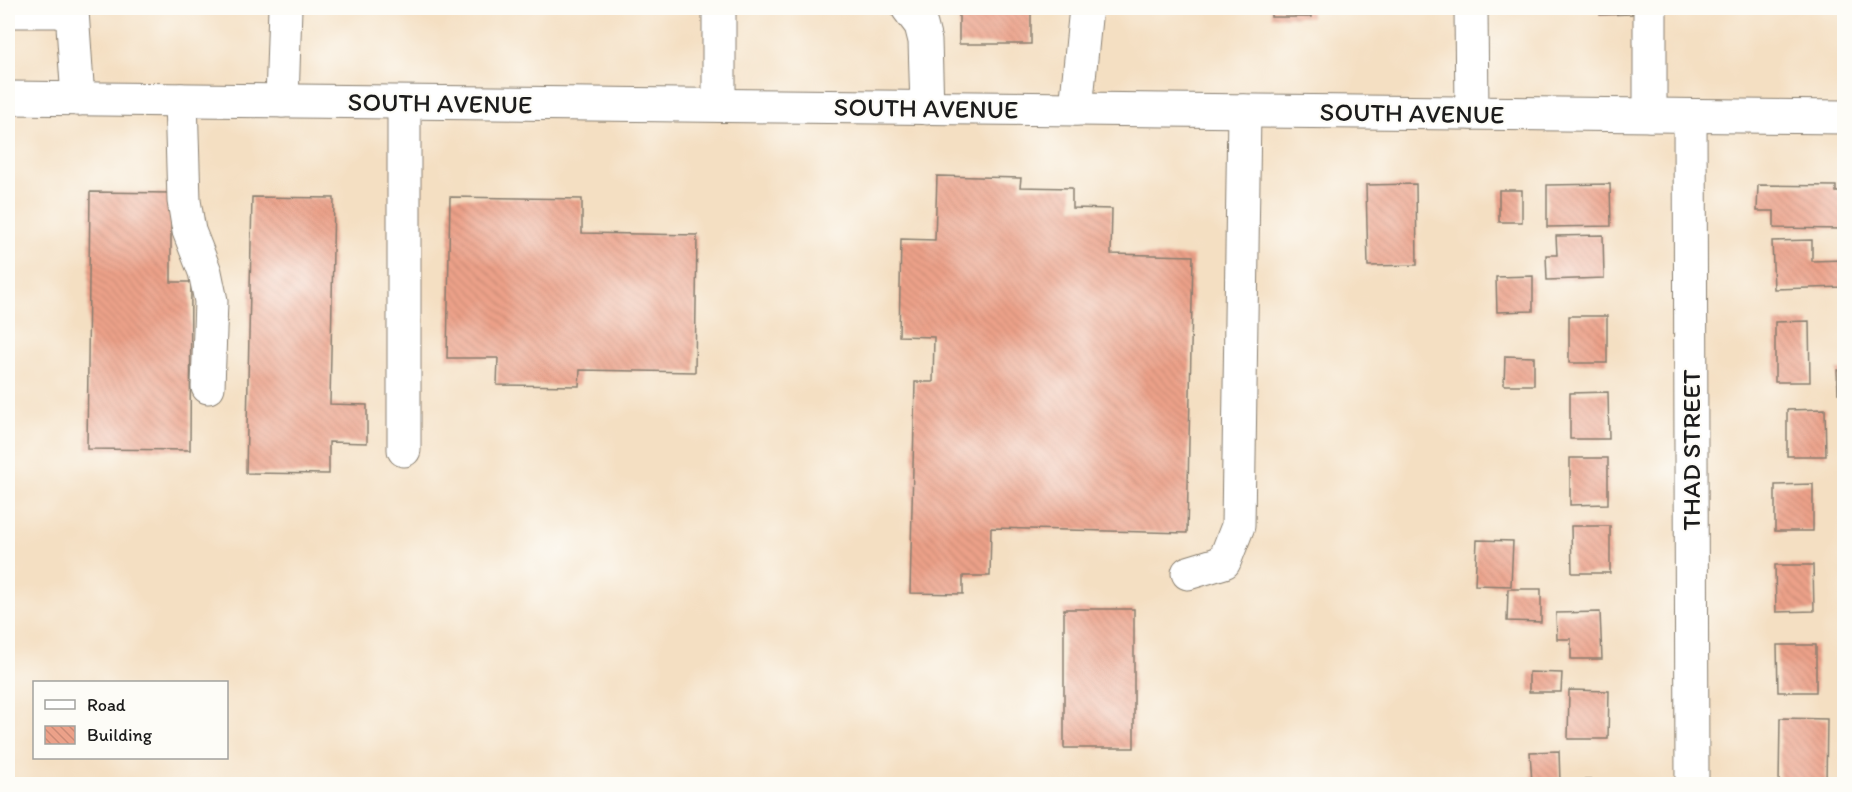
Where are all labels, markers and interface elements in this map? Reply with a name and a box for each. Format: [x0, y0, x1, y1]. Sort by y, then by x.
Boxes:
street label: SOUTH AVENUE [347, 85, 533, 121]
street label: SOUTH AVENUE [833, 90, 1019, 126]
street label: SOUTH AVENUE [1319, 95, 1505, 131]
street label: THAD STREET [1675, 369, 1707, 531]
legend [33, 681, 228, 759]
text: Road [87, 694, 126, 716]
text: Building [87, 724, 153, 746]

